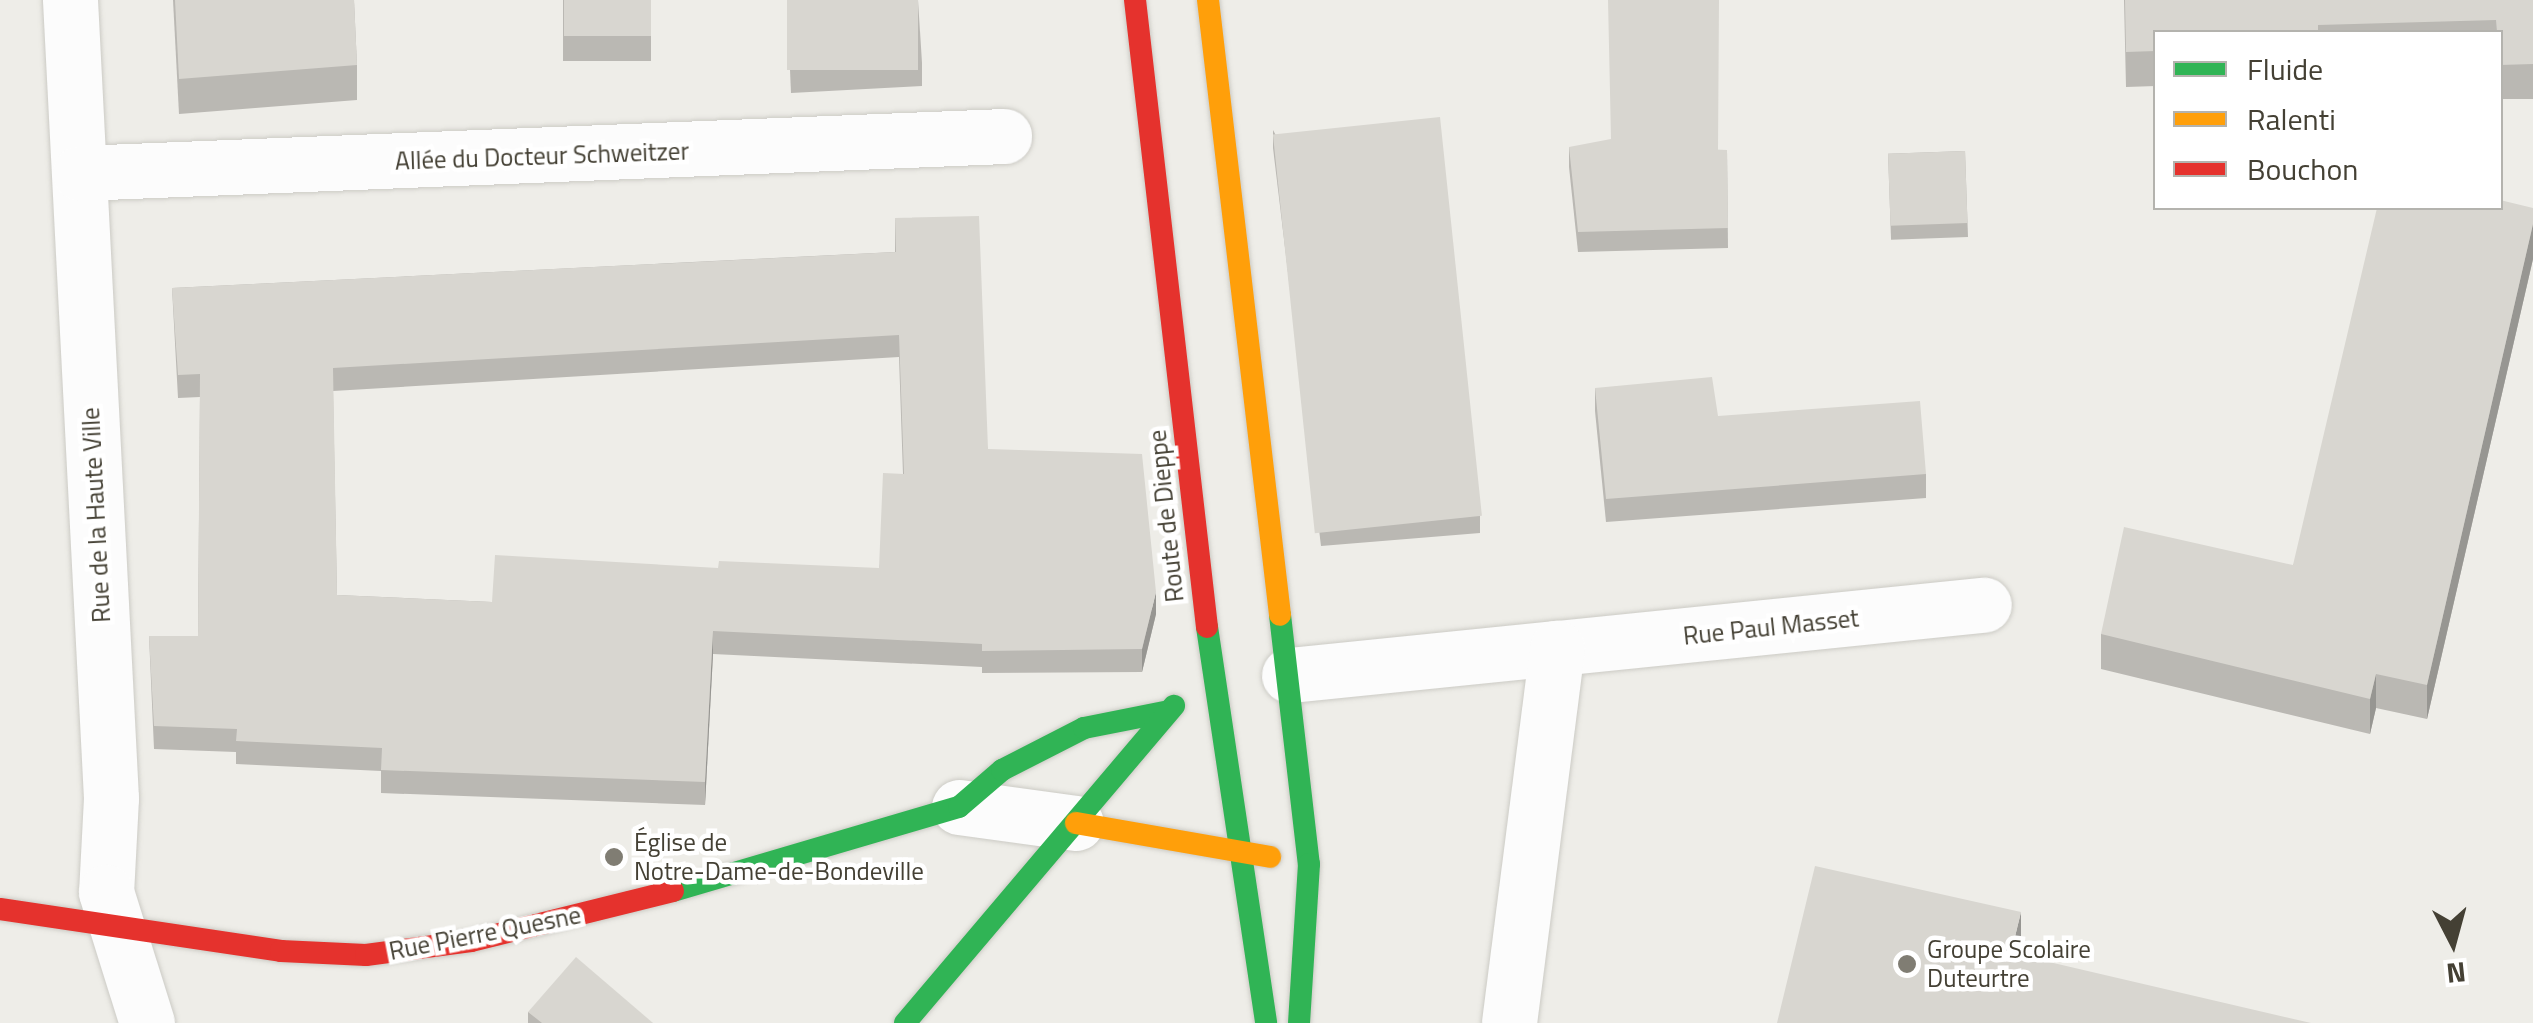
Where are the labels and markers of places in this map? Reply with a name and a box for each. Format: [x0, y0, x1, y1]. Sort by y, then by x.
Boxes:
place label: Église de Notre-Dame-de-Bondeville [634, 828, 924, 887]
marker: Église de Notre-Dame-de-Bondeville [603, 846, 625, 868]
place label: Groupe Scolaire Duteurtre [1927, 935, 2091, 994]
marker: Groupe Scolaire Duteurtre [1896, 953, 1918, 975]

